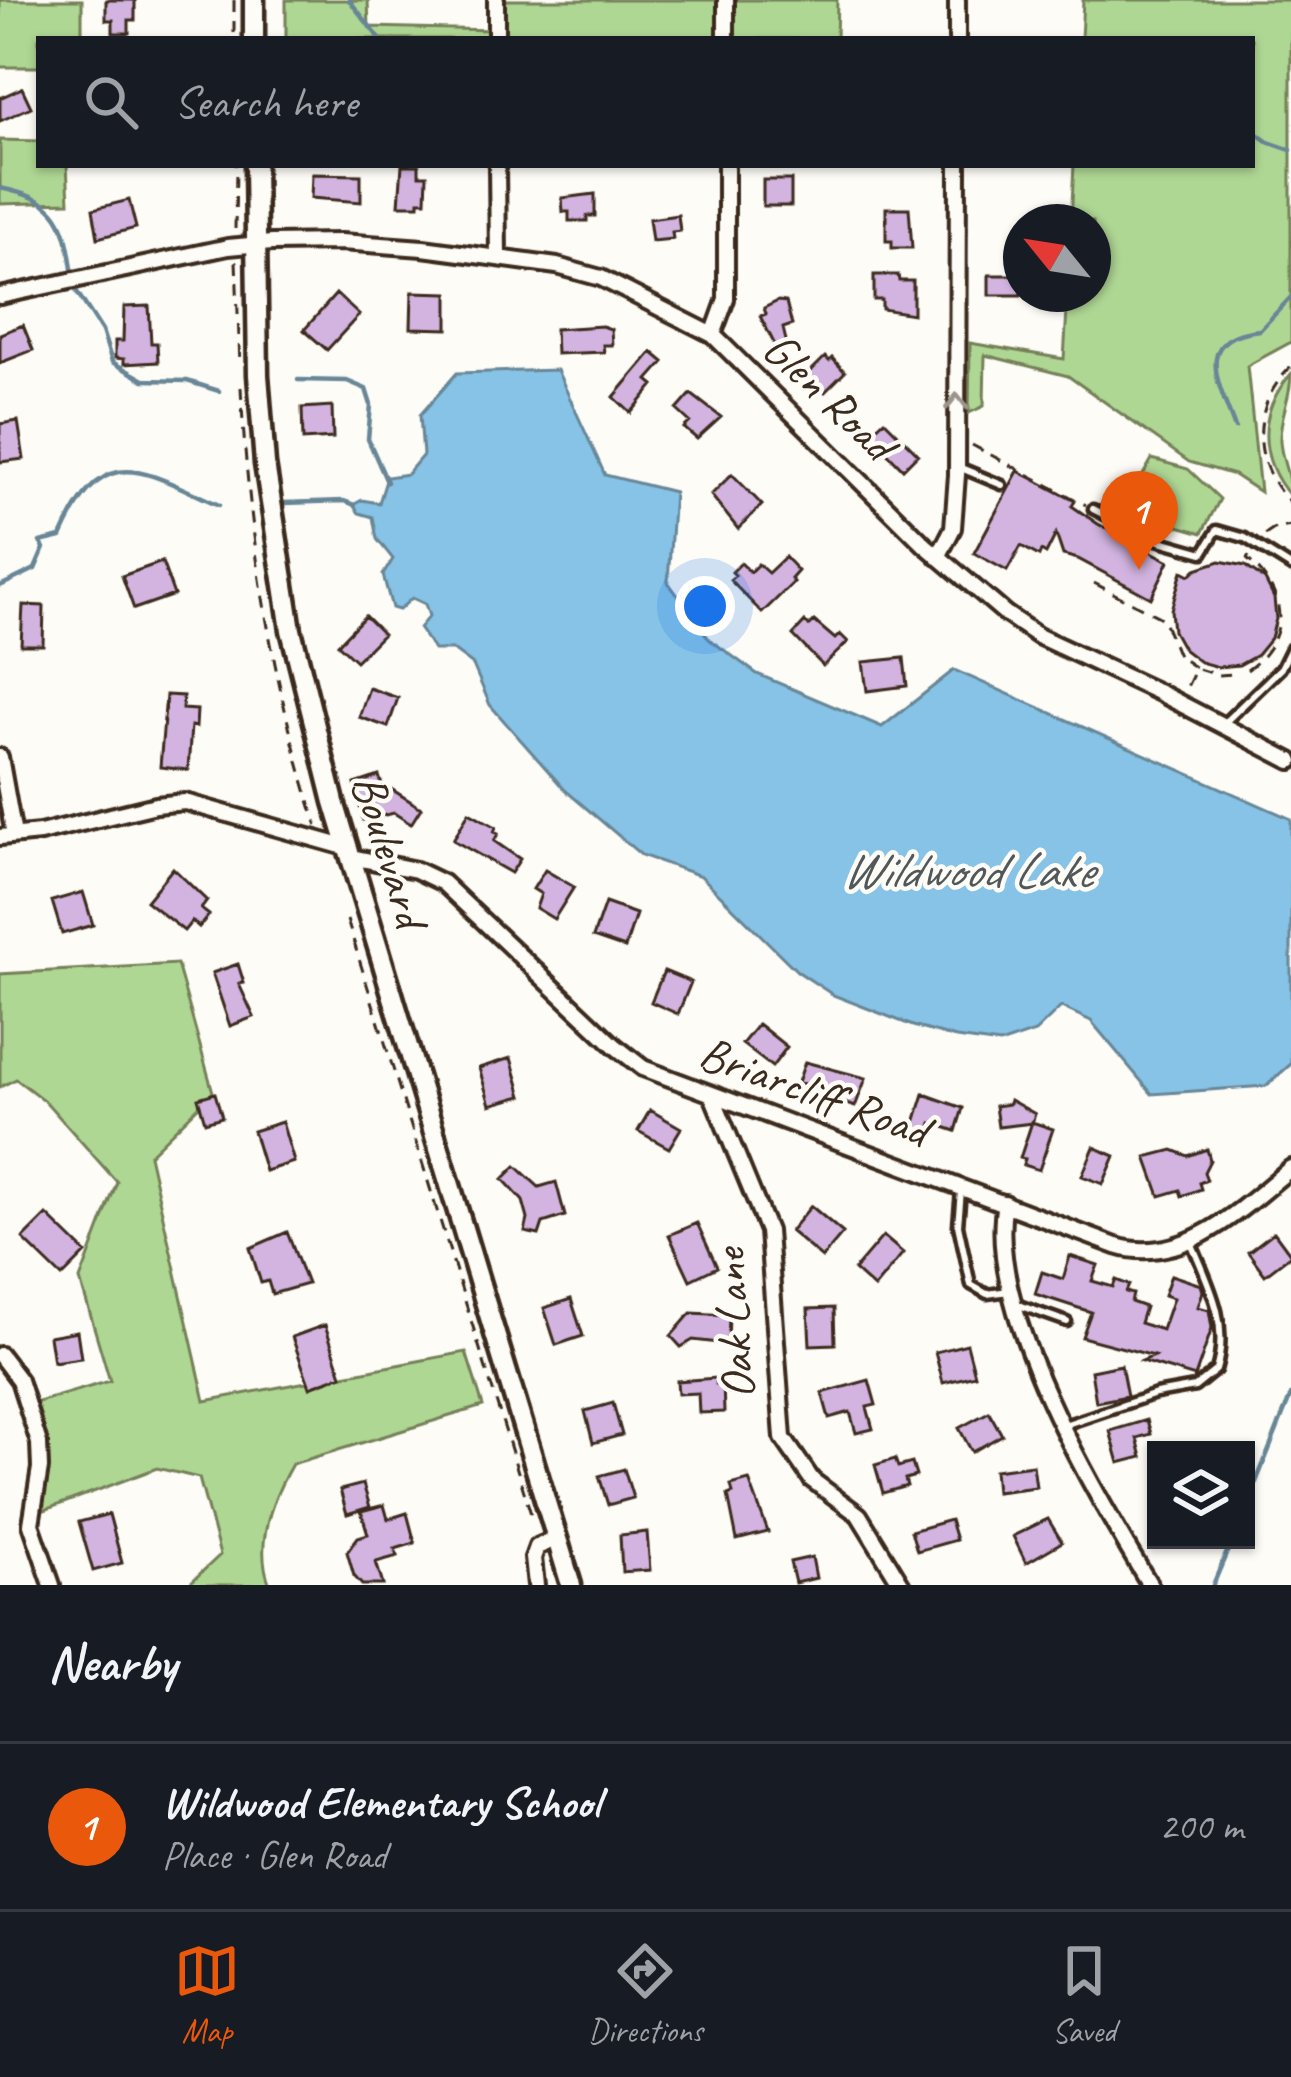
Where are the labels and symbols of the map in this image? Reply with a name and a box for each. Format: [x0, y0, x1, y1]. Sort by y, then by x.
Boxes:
north arrow [1003, 204, 1111, 312]
street label: Glen Road [751, 319, 912, 477]
one-way arrow [944, 392, 970, 411]
pin: 1 [1100, 471, 1178, 570]
your location [675, 576, 735, 636]
street label: Boulevard [338, 766, 444, 940]
water label: Wildwood Lake [842, 838, 1100, 902]
street label: Briarcliff Road [691, 1022, 943, 1162]
street label: Oak Lane [698, 1243, 768, 1401]

